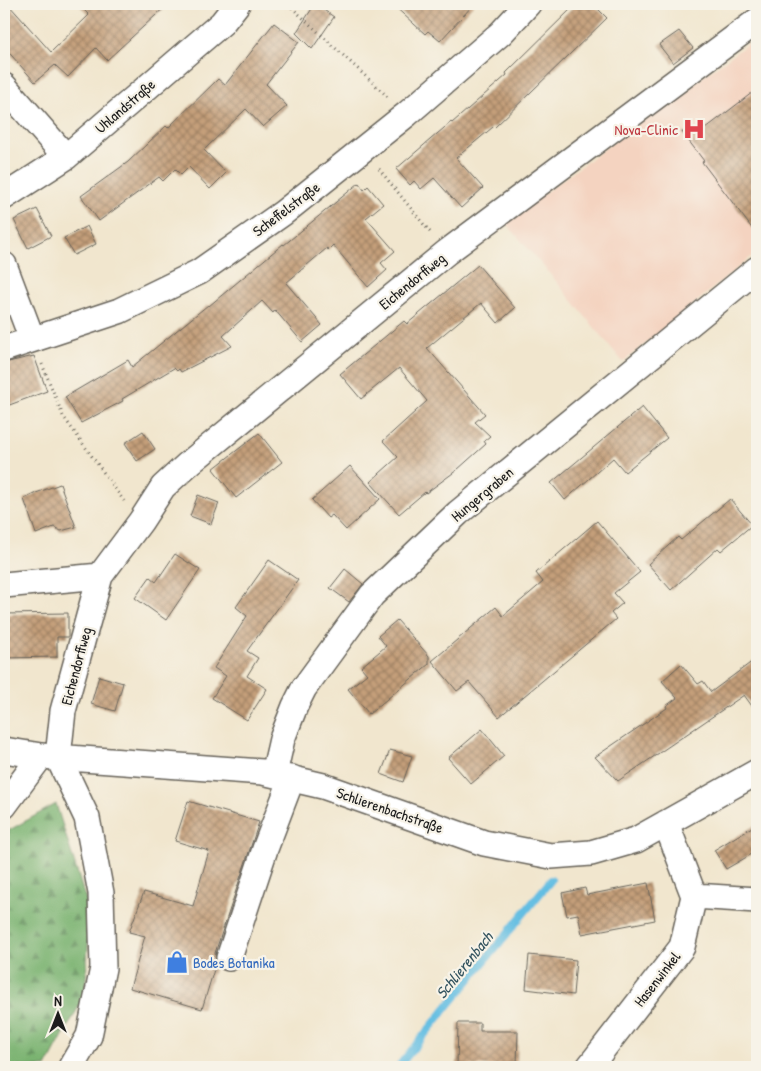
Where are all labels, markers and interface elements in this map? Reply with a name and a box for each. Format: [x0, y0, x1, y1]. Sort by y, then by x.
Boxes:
street label: Uhlandstraße [90, 74, 160, 138]
hospital icon: Nova-Clinic [681, 116, 707, 142]
place label: Nova-Clinic [615, 119, 678, 140]
street label: Scheffelstraße [248, 177, 324, 241]
street label: Eichendorffweg [374, 247, 450, 314]
street label: Hungergraben [446, 462, 518, 526]
street label: Eichendorffweg [56, 624, 97, 707]
street label: Schlierenbachstraße [334, 782, 446, 838]
water label: Schlierenbach [430, 926, 499, 1003]
street label: Hasenwinkel [629, 947, 685, 1011]
shop icon: Bodes Botanika [164, 949, 190, 975]
place label: Bodes Botanika [193, 952, 275, 973]
north arrow [32, 988, 82, 1038]
text: N [54, 991, 62, 1010]

